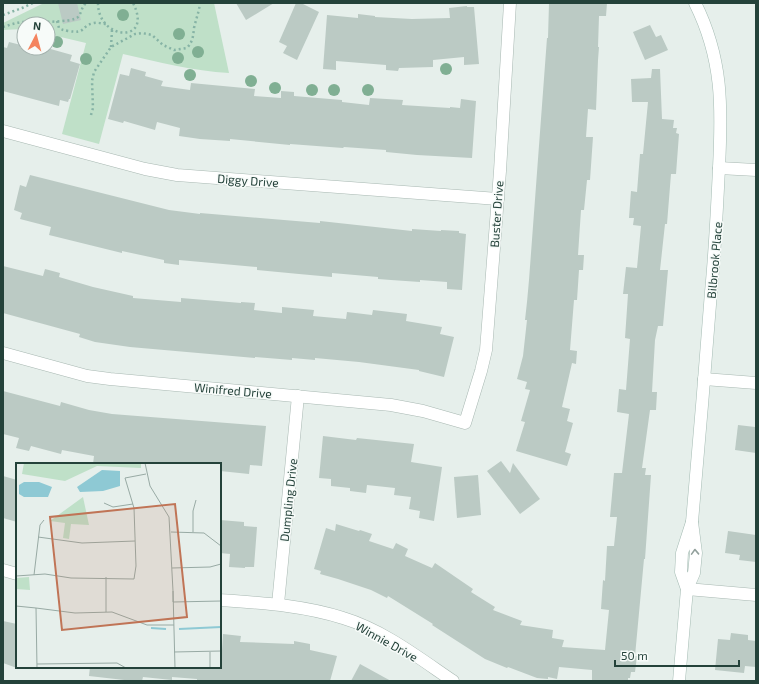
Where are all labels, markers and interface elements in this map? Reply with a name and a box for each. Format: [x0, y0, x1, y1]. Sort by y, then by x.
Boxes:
north arrow [16, 16, 56, 56]
text: N [32, 19, 42, 32]
street label: Diggy Drive [217, 171, 279, 189]
street label: Buster Drive [487, 180, 505, 248]
street label: Bilbrook Place [704, 221, 724, 299]
street label: Winifred Drive [194, 380, 272, 400]
street label: Dumpling Drive [277, 458, 299, 542]
inset map [16, 463, 221, 668]
one-way arrow [691, 549, 699, 555]
street label: Winnie Drive [353, 618, 421, 664]
scale bar [615, 642, 739, 668]
text: 50 m [621, 648, 648, 662]

